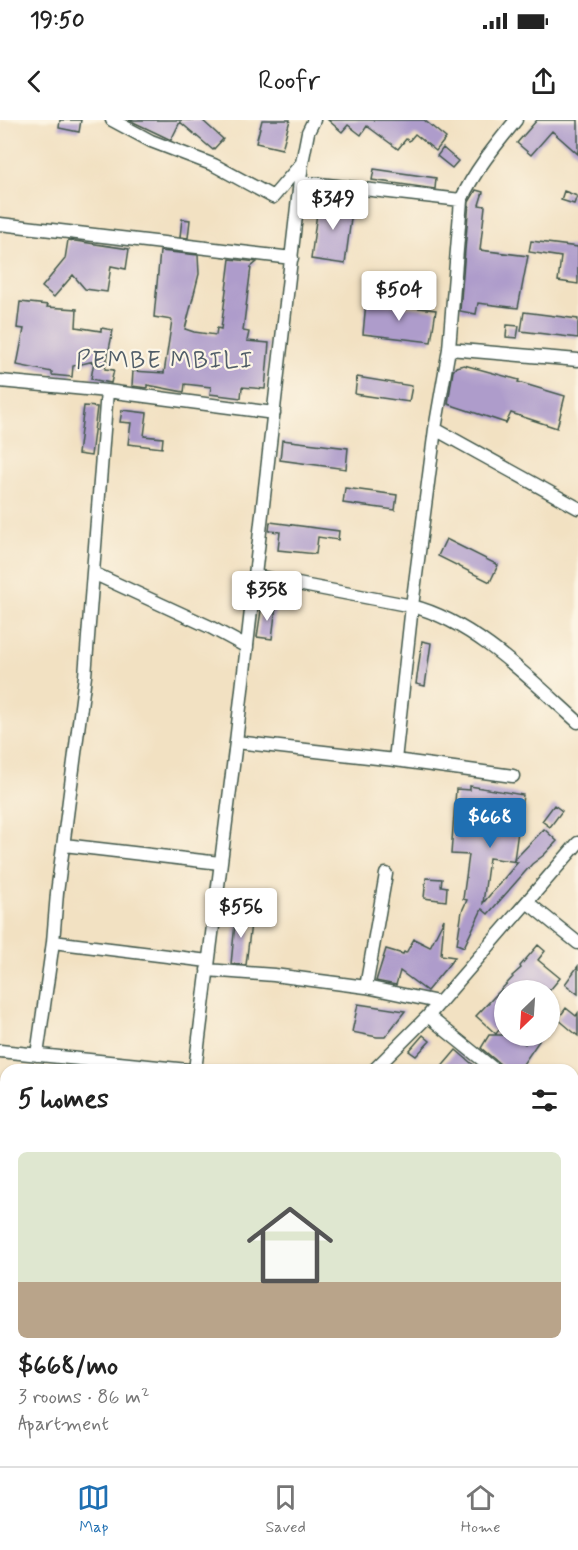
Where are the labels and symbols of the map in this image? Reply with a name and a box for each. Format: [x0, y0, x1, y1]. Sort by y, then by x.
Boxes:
pin: $349 [297, 180, 369, 231]
pin: $504 [363, 271, 435, 322]
district label: PEMBE MBILI [76, 346, 254, 377]
pin: $358 [231, 571, 303, 622]
pin: $668 [454, 798, 526, 849]
pin: $556 [205, 888, 277, 939]
north arrow [494, 980, 560, 1046]

